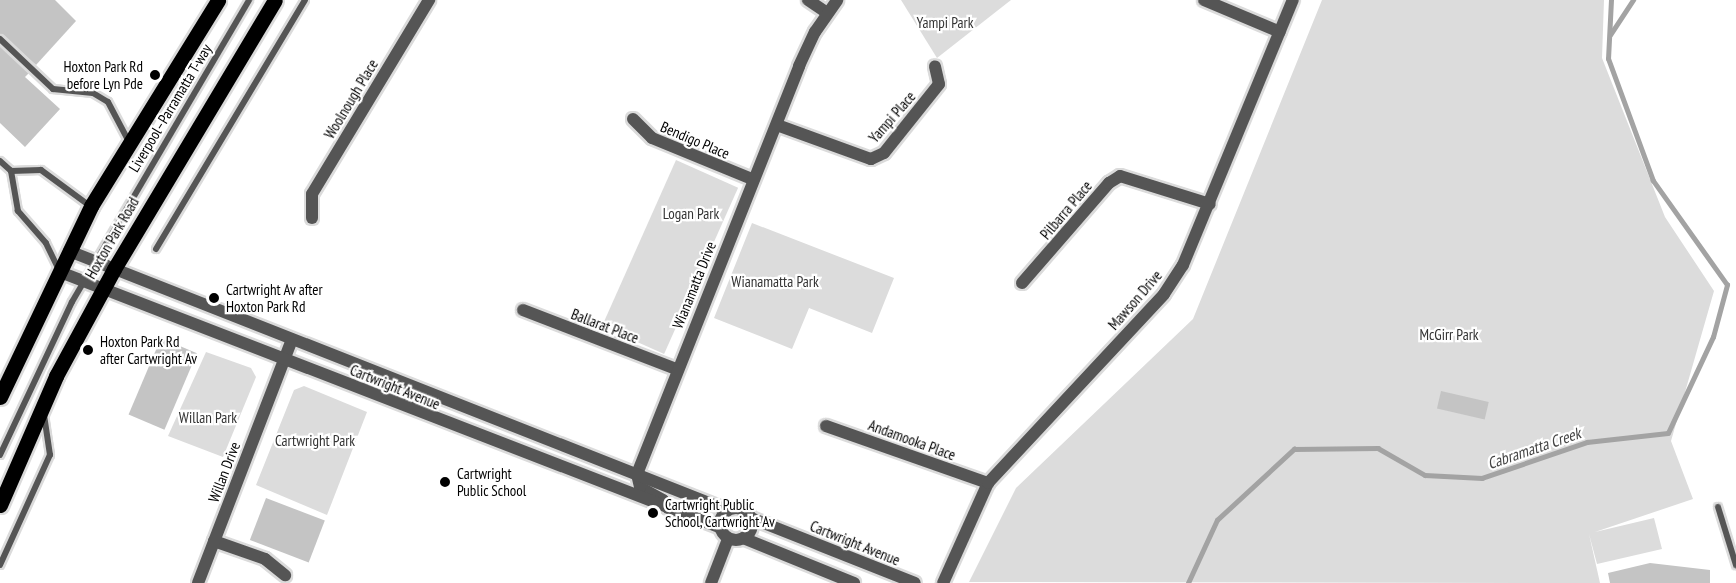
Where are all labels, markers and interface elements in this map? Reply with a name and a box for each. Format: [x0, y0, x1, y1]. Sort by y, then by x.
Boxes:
park label: Yampi Park [917, 14, 973, 32]
street label: Liverpool–Parramatta T-way [125, 41, 215, 175]
street label: Woolnough Place [320, 56, 382, 142]
place label: Hoxton Park Rd before Lyn Pde [63, 57, 143, 92]
marker: Hoxton Park Rd before Lyn Pde [148, 68, 162, 82]
street label: Yampi Place [865, 88, 919, 146]
street label: Bendigo Place [658, 117, 732, 163]
street label: Pilbarra Place [1036, 177, 1096, 243]
street label: Hoxton Park Road [81, 194, 143, 282]
park label: Logan Park [663, 205, 719, 223]
street label: Wianamatta Drive [668, 239, 720, 331]
street label: Mawson Drive [1104, 267, 1166, 333]
park label: Wianamatta Park [731, 273, 819, 291]
place label: Cartwright Av after Hoxton Park Rd [226, 280, 323, 315]
marker: Cartwright Av after Hoxton Park Rd [207, 291, 221, 305]
street label: Ballarat Place [569, 305, 641, 347]
park label: McGirr Park [1419, 326, 1479, 344]
place label: Hoxton Park Rd after Cartwright Av [100, 332, 197, 367]
marker: Hoxton Park Rd after Cartwright Av [81, 343, 95, 357]
street label: Cartwright Avenue [347, 361, 443, 413]
park label: Willan Park [179, 409, 237, 427]
street label: Andamooka Place [866, 416, 958, 464]
water label: Cabramatta Creek [1485, 423, 1583, 473]
park label: Cartwright Park [275, 432, 355, 450]
street label: Willan Drive [204, 439, 244, 505]
place label: Cartwright Public School [457, 464, 526, 499]
marker: Cartwright Public School [438, 475, 452, 489]
place label: Cartwright Public School, Cartwright Av [665, 495, 776, 530]
marker: Cartwright Public School, Cartwright Av [646, 506, 660, 520]
street label: Cartwright Avenue [807, 517, 903, 569]

